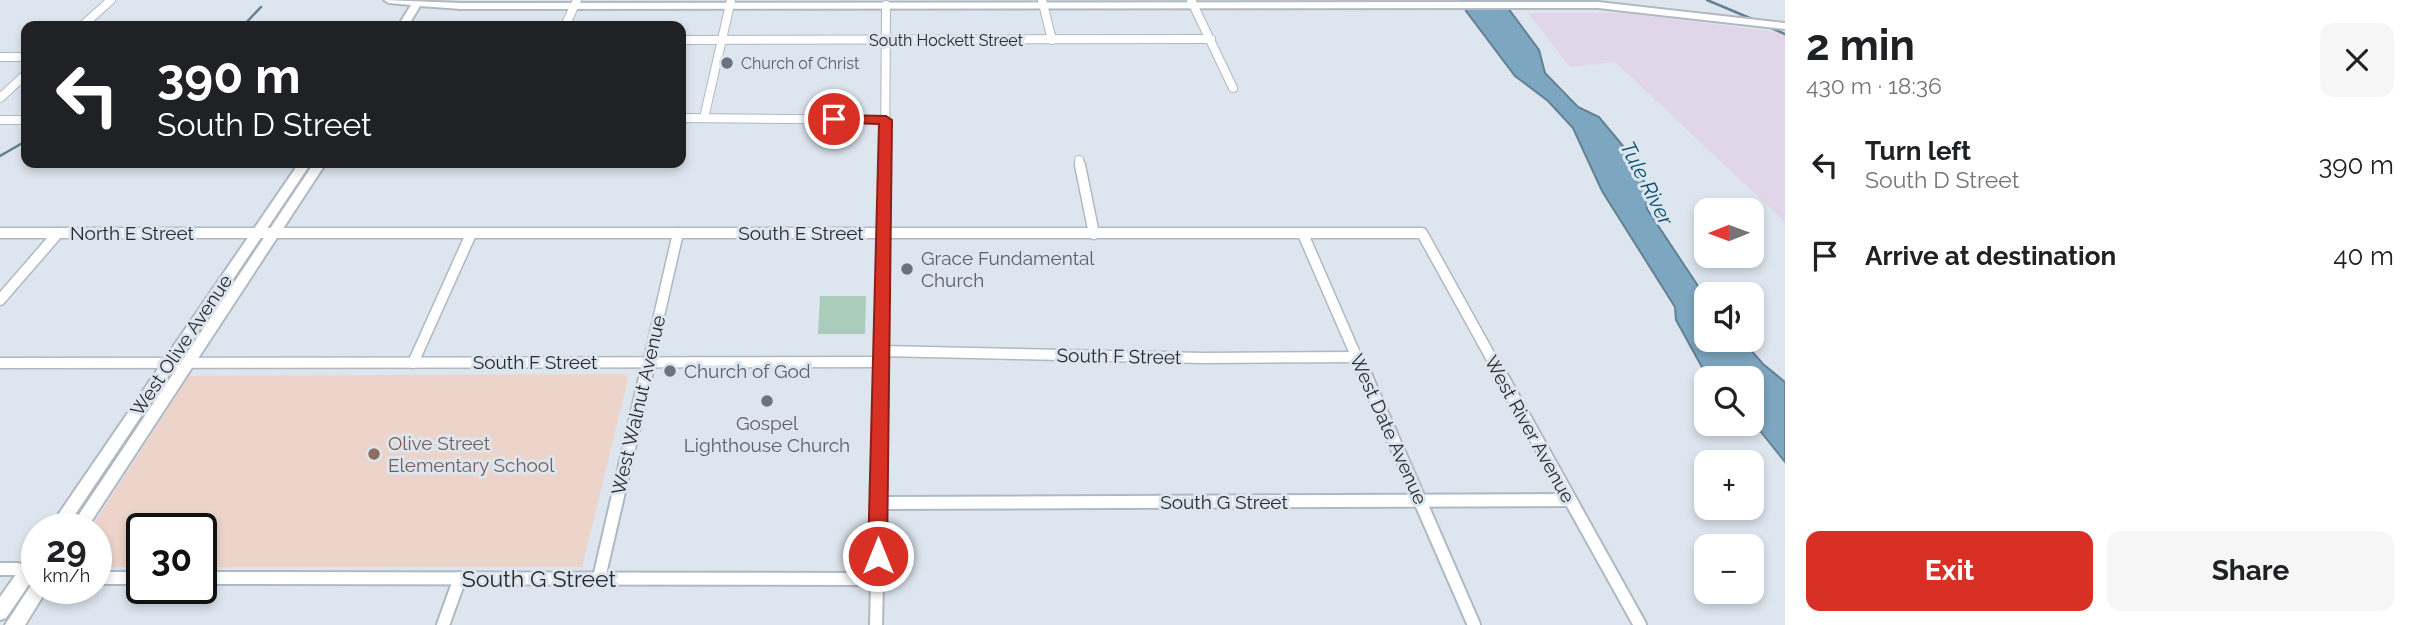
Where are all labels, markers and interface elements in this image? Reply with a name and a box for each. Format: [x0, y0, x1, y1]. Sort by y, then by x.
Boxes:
text: 2 min [1806, 21, 1915, 70]
button: close [2320, 23, 2394, 97]
street label: South Hockett Street [869, 31, 1024, 50]
text: 390 m [157, 47, 301, 104]
icon: left [42, 49, 133, 140]
place label: Church of Christ [741, 54, 860, 73]
marker: Church of Christ [719, 55, 735, 71]
text: 430 m · 18:36 [1806, 72, 1942, 99]
pin [804, 89, 864, 149]
icon: arrive [815, 100, 853, 138]
text: South D Street [157, 106, 372, 143]
text: Turn left [1865, 136, 1971, 166]
water label: Tule River [1615, 137, 1679, 230]
icon: left [1806, 146, 1844, 184]
text: 390 m [2318, 150, 2394, 180]
text: South D Street [1865, 166, 2019, 193]
north arrow [1694, 198, 1764, 268]
map controls [1694, 198, 1764, 604]
street label: North E Street [70, 222, 195, 244]
street label: South E Street [738, 222, 864, 244]
icon: arrive [1806, 237, 1844, 275]
text: Arrive at destination [1865, 241, 2116, 271]
text: 40 m [2333, 241, 2394, 271]
place label: Grace Fundamental Church [921, 247, 1095, 291]
marker: Grace Fundamental Church [899, 261, 915, 277]
street label: West Olive Avenue [126, 270, 236, 420]
button: sound [1694, 282, 1764, 352]
street label: West Walnut Avenue [607, 313, 669, 497]
street label: South F Street [1056, 344, 1182, 368]
street label: West Date Avenue [1346, 350, 1432, 508]
street label: South F Street [473, 351, 598, 373]
street label: West River Avenue [1480, 352, 1580, 506]
place label: Church of God [684, 360, 811, 382]
marker: Church of God [662, 363, 678, 379]
button: search [1694, 366, 1764, 436]
marker: Gospel Lighthouse Church [759, 393, 775, 409]
place label: Gospel Lighthouse Church [684, 412, 850, 456]
place label: Olive Street Elementary School [388, 432, 555, 476]
marker: Olive Street Elementary School [366, 446, 382, 462]
button: + [1694, 450, 1764, 520]
street label: South G Street [1160, 491, 1288, 513]
speed limit sign: 30 [126, 513, 217, 604]
position arrow [841, 519, 915, 593]
text: 29 [46, 529, 87, 570]
button: Exit [1806, 531, 2093, 611]
button: Share [2107, 531, 2394, 611]
button: − [1694, 534, 1764, 604]
text: km/h [43, 565, 90, 586]
street label: South G Street [462, 565, 616, 592]

